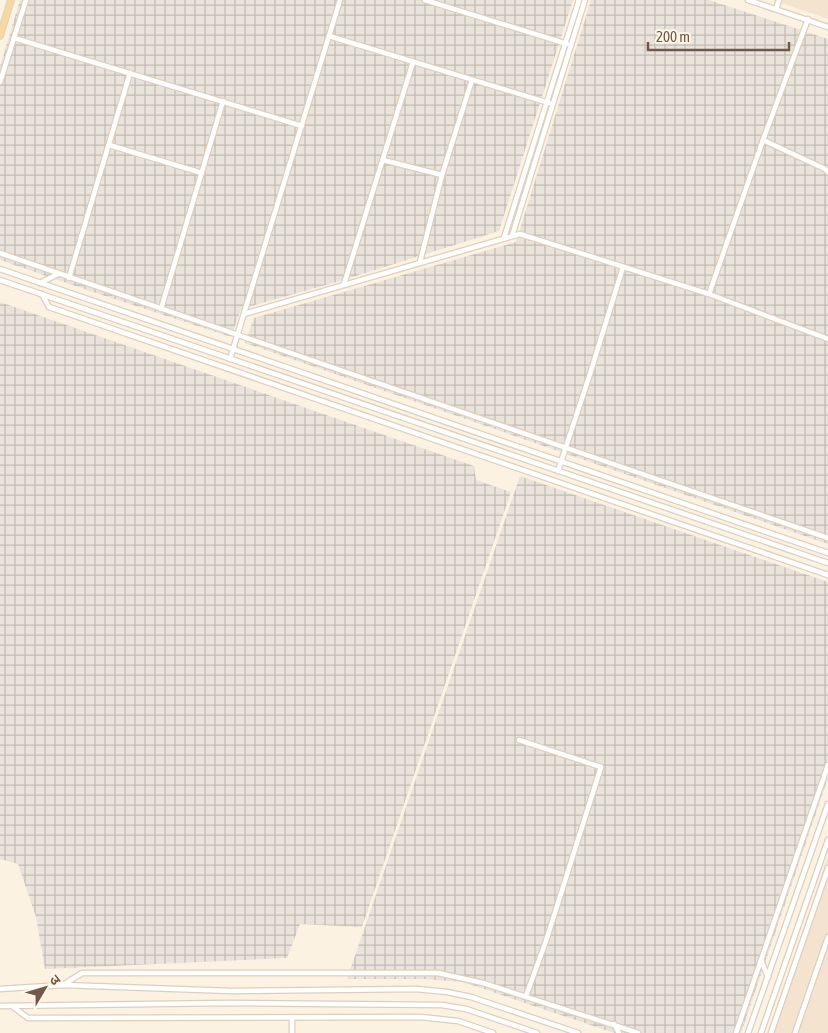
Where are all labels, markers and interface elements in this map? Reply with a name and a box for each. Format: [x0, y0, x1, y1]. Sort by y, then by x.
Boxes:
scale bar [648, 20, 789, 52]
text: 200 m [656, 28, 690, 45]
north arrow [20, 963, 70, 1013]
text: उ [46, 972, 65, 989]

